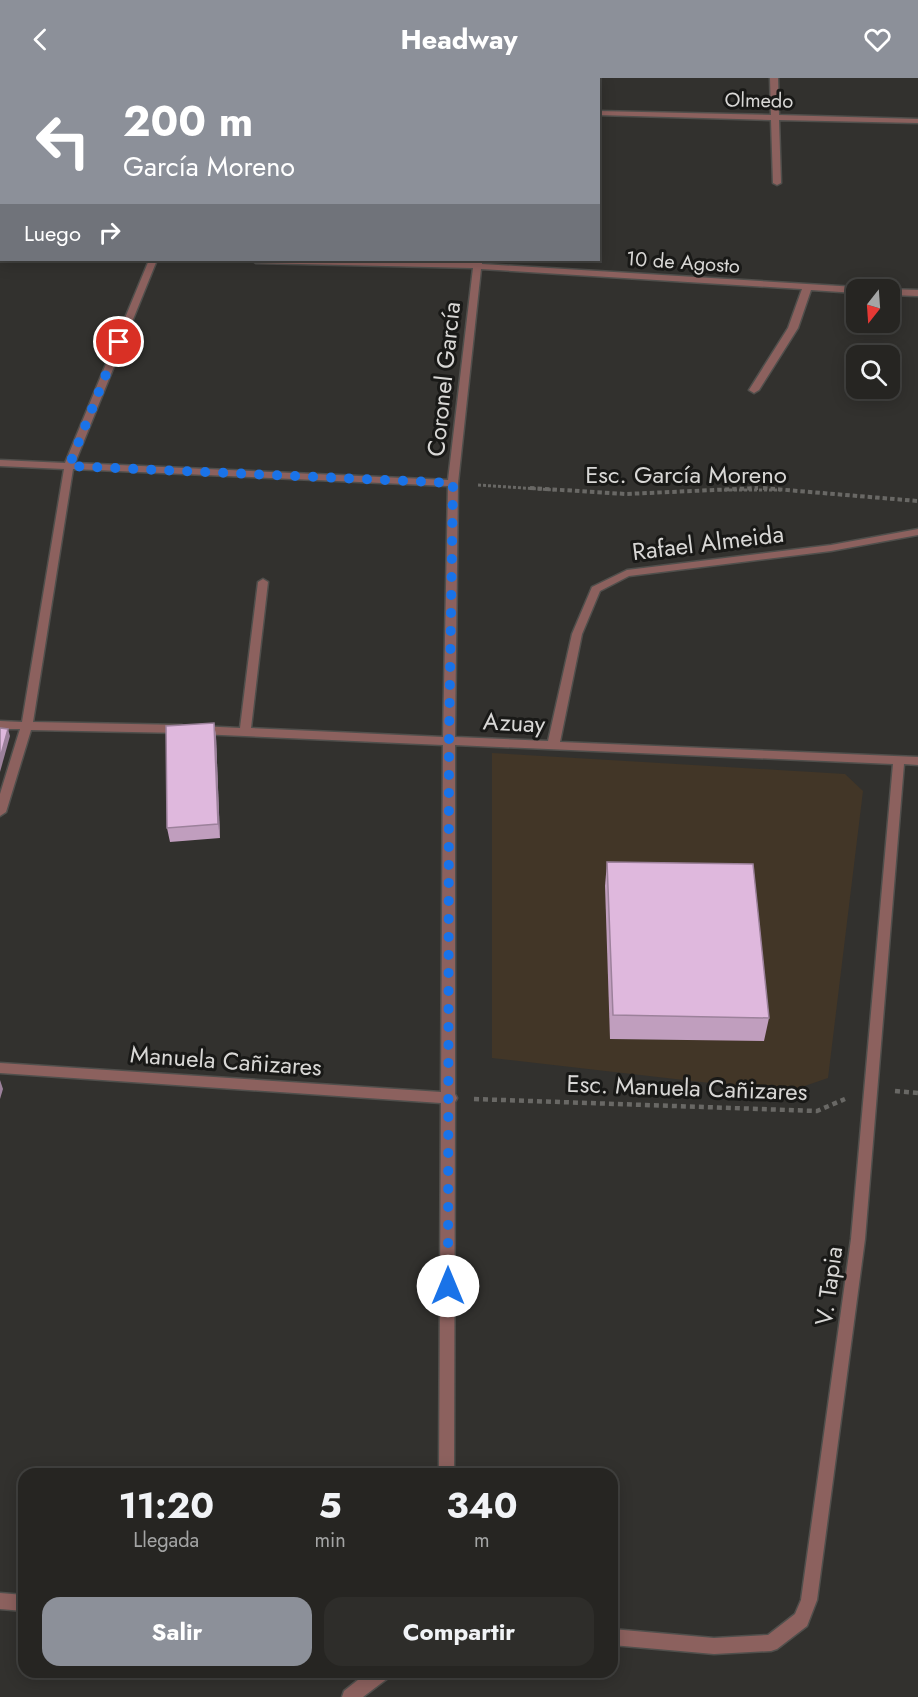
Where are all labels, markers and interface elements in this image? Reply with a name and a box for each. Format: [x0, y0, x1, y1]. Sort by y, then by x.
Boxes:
text: Headway [401, 20, 517, 59]
icon: back [24, 23, 57, 56]
icon: heart [861, 23, 894, 56]
street label: Olmedo [724, 85, 794, 116]
text: 200 m [123, 91, 253, 152]
icon: left [24, 102, 102, 180]
text: García Moreno [123, 147, 295, 186]
icon: right [93, 216, 126, 249]
text: Luego [24, 217, 81, 249]
street label: 10 de Agosto [625, 244, 741, 281]
north arrow [846, 279, 900, 333]
map controls [846, 279, 900, 399]
street label: Coronel García [418, 300, 469, 458]
pin [93, 316, 144, 367]
icon: arrive [102, 325, 135, 358]
button: search [846, 345, 900, 399]
street label: Esc. García Moreno [585, 457, 787, 492]
street label: Rafael Almeida [630, 516, 786, 569]
street label: Azuay [482, 703, 547, 742]
street label: Manuela Cañizares [129, 1036, 323, 1085]
street label: Esc. Manuela Cañizares [566, 1066, 808, 1109]
street label: V. Tapia [806, 1244, 851, 1328]
position arrow [416, 1254, 480, 1318]
text: 11:20 [118, 1479, 214, 1531]
text: 5 [319, 1479, 342, 1531]
text: 340 [446, 1479, 518, 1531]
text: Llegada [133, 1526, 199, 1555]
text: min [315, 1526, 346, 1555]
text: m [474, 1526, 490, 1555]
button: Salir [42, 1597, 312, 1666]
button: Compartir [324, 1597, 594, 1666]

